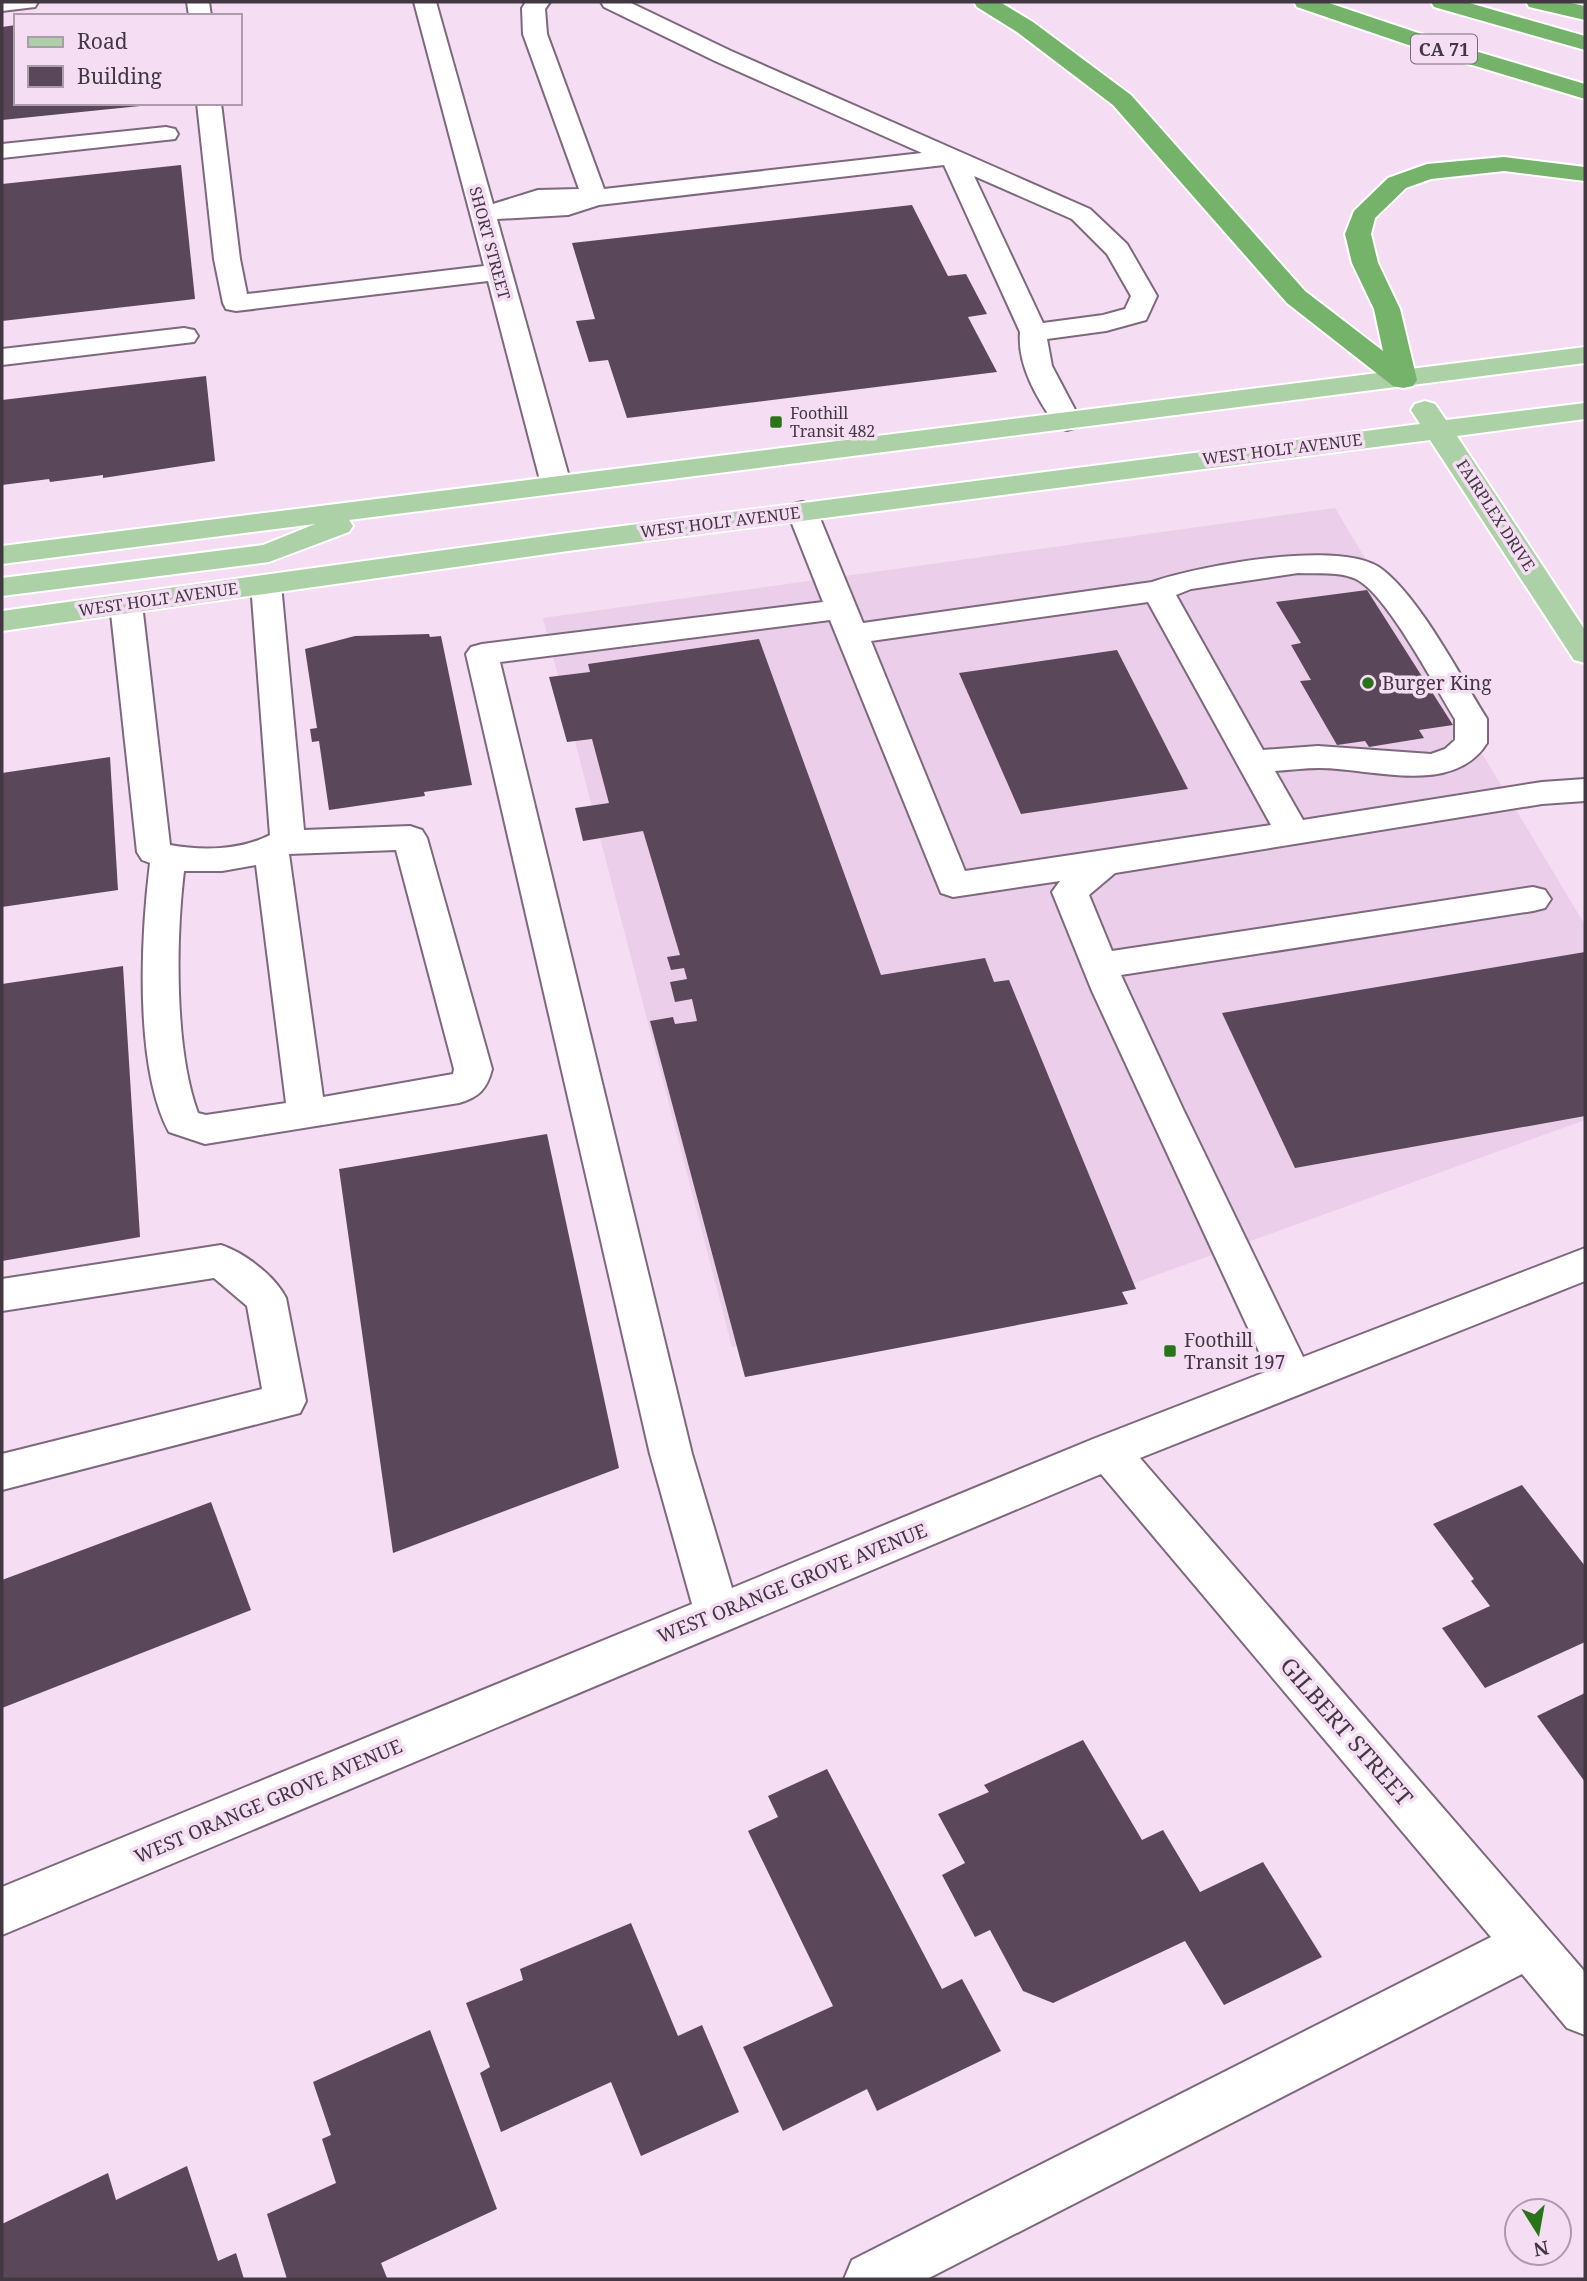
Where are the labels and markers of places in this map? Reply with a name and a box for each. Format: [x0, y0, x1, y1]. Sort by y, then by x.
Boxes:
place label: Foothill Transit 482 [790, 402, 875, 442]
marker: Foothill Transit 482 [768, 414, 784, 430]
place label: Burger King [1382, 670, 1492, 696]
marker: Burger King [1360, 675, 1376, 691]
place label: Foothill Transit 197 [1184, 1327, 1285, 1375]
marker: Foothill Transit 197 [1162, 1343, 1178, 1359]

